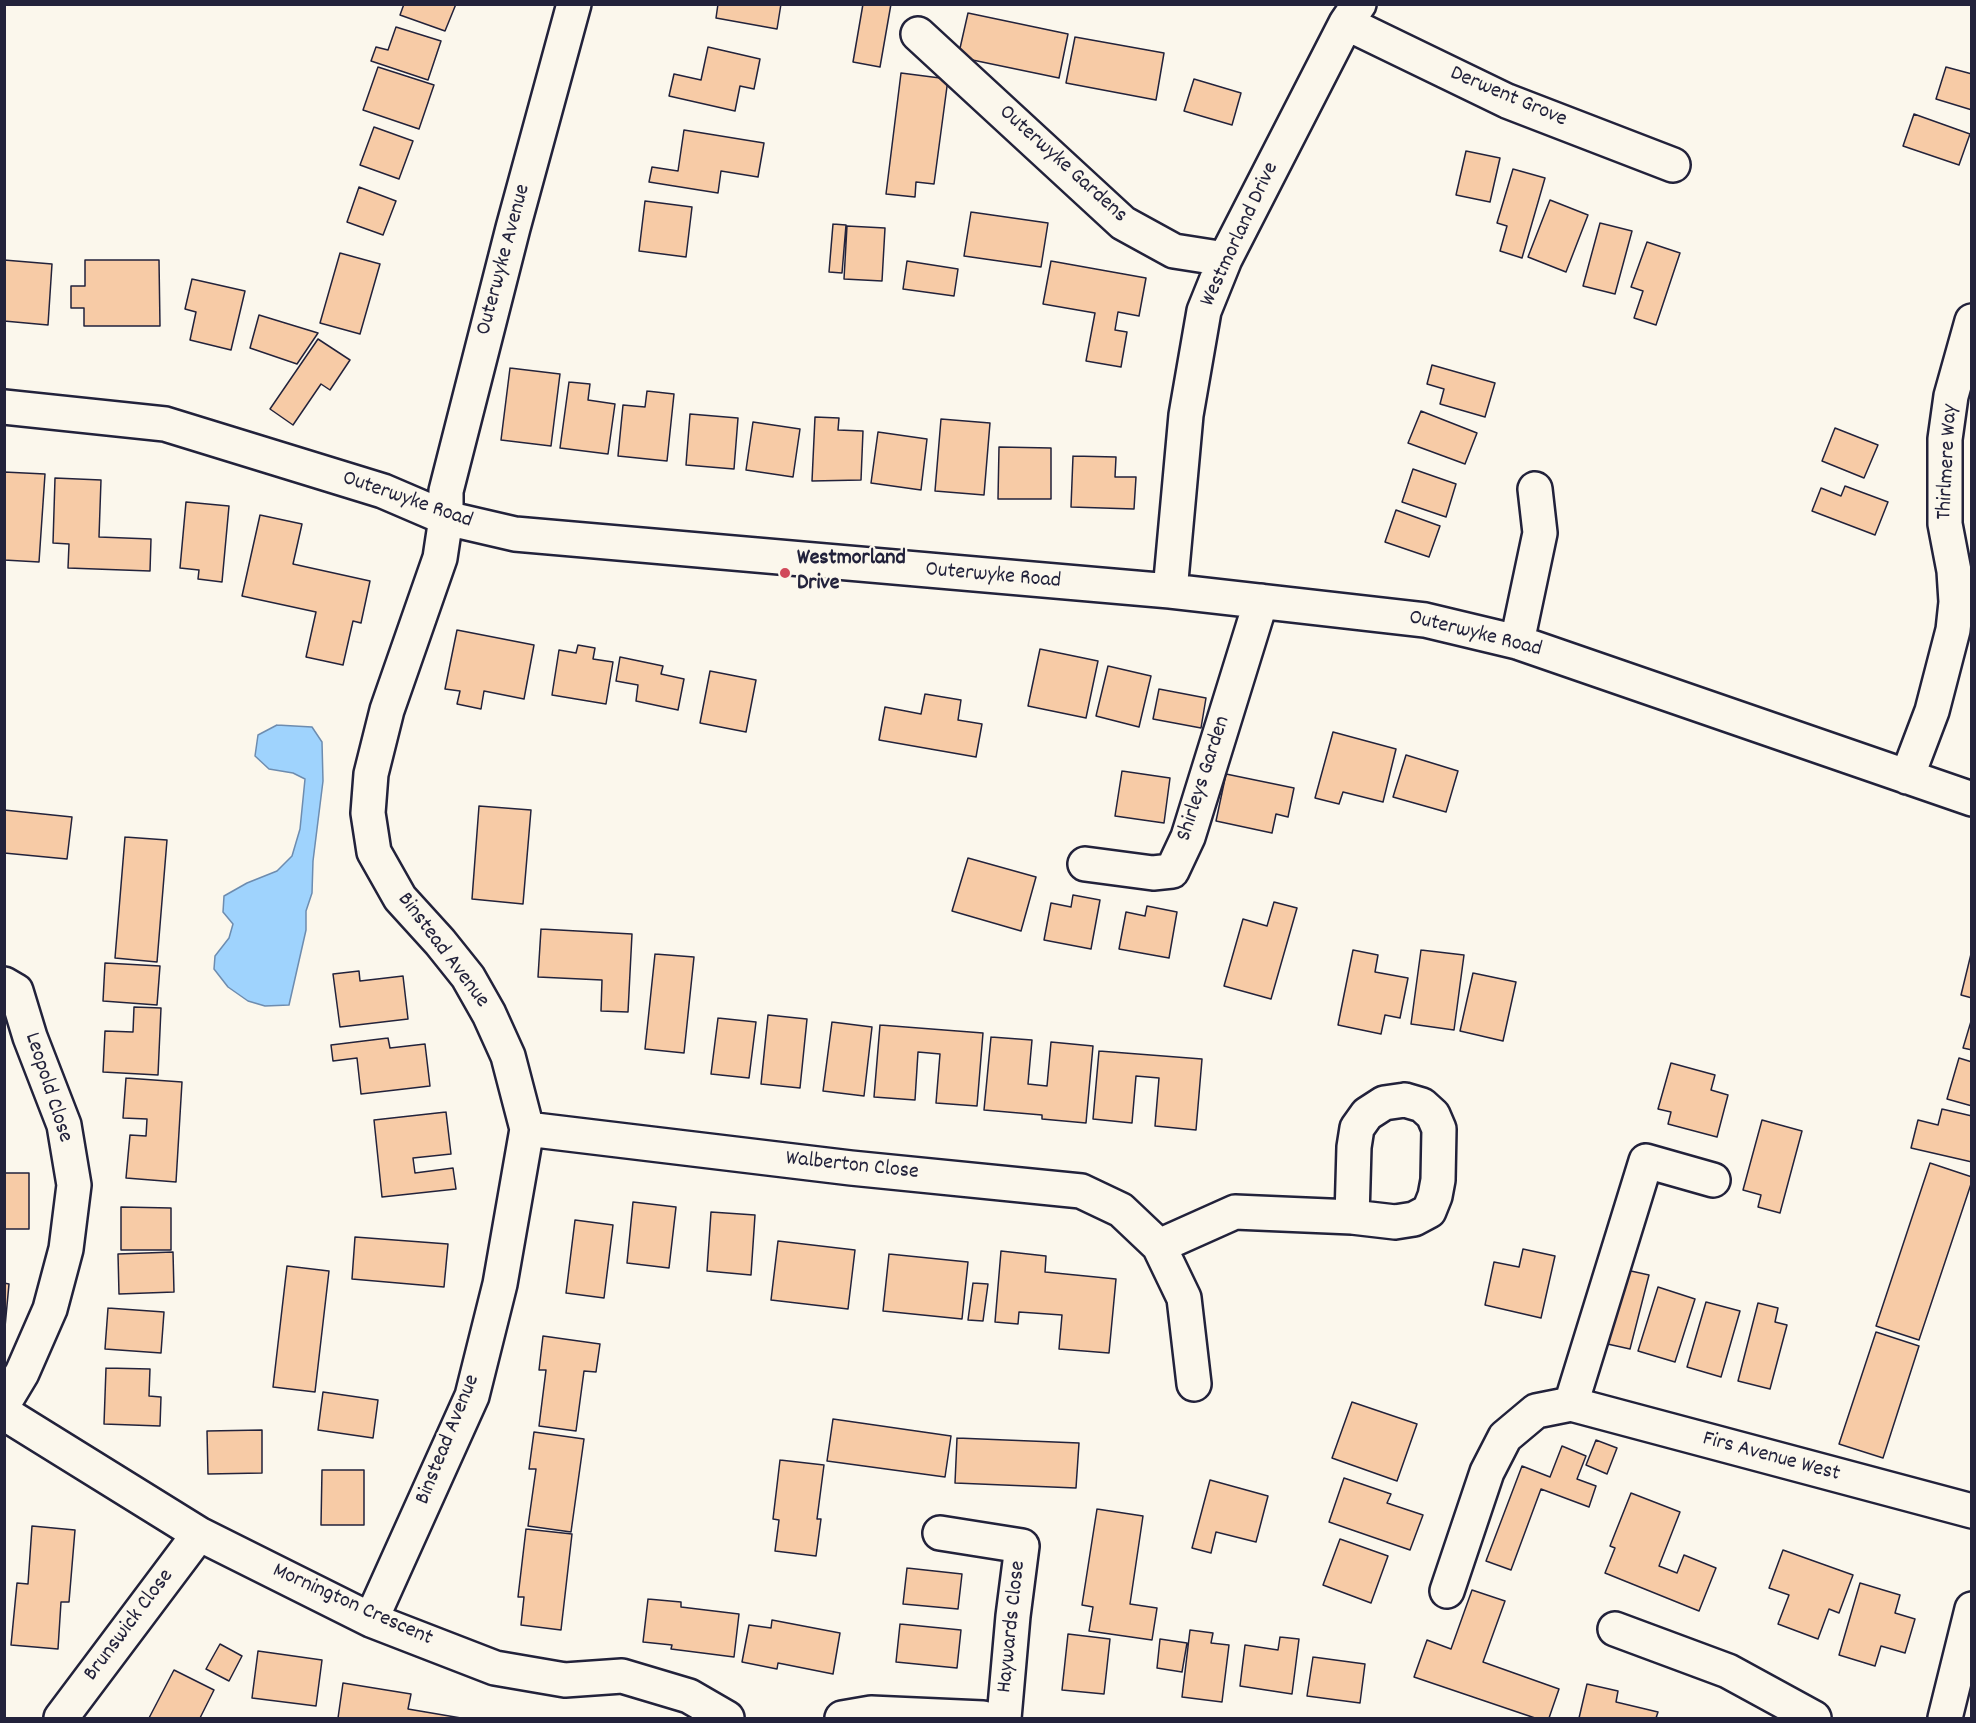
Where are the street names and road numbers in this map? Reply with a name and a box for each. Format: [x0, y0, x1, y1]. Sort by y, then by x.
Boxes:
street label: Derwent Grove [1446, 62, 1570, 134]
street label: Outerwyke Gardens [992, 100, 1132, 230]
street label: Westmorland Drive [1196, 159, 1286, 311]
street label: Outerwyke Avenue [472, 182, 538, 338]
street label: Thirlmere Way [1933, 403, 1965, 521]
street label: Outerwyke Road [338, 466, 476, 536]
street label: Outerwyke Road [924, 558, 1062, 596]
street label: Outerwyke Road [1406, 606, 1544, 664]
street label: Shirleys Garden [1172, 713, 1238, 845]
street label: Binstead Avenue [390, 888, 494, 1014]
street label: Leopold Close [17, 1030, 77, 1146]
street label: Walberton Close [784, 1147, 920, 1187]
street label: Binstead Avenue [411, 1371, 487, 1509]
street label: Firs Avenue West [1699, 1427, 1843, 1489]
street label: Mornington Crescent [268, 1559, 436, 1653]
street label: Haywards Close [993, 1560, 1033, 1694]
street label: Brunswick Close [79, 1565, 181, 1687]

